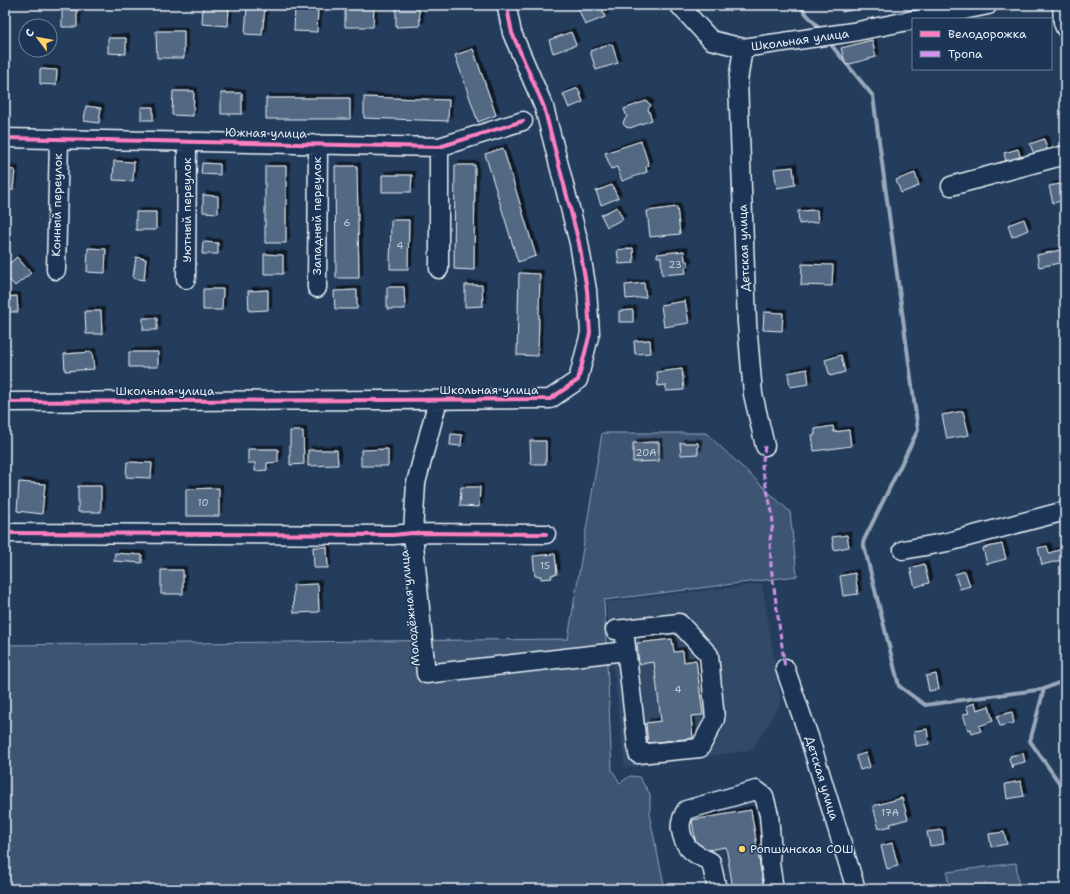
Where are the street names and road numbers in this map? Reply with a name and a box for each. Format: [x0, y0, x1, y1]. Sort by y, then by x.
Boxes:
street label: Школьная улица [750, 25, 851, 55]
street label: Южная улица [225, 124, 308, 142]
street label: Конный переулок [48, 153, 66, 257]
street label: Западный переулок [309, 156, 325, 275]
street label: Уютный переулок [179, 157, 195, 262]
street label: Детская улица [734, 204, 754, 292]
street label: Школьная улица [440, 382, 539, 398]
street label: Школьная улица [116, 383, 215, 399]
street label: Молодёжная улица [396, 549, 424, 667]
street label: Детская улица [802, 734, 843, 823]

